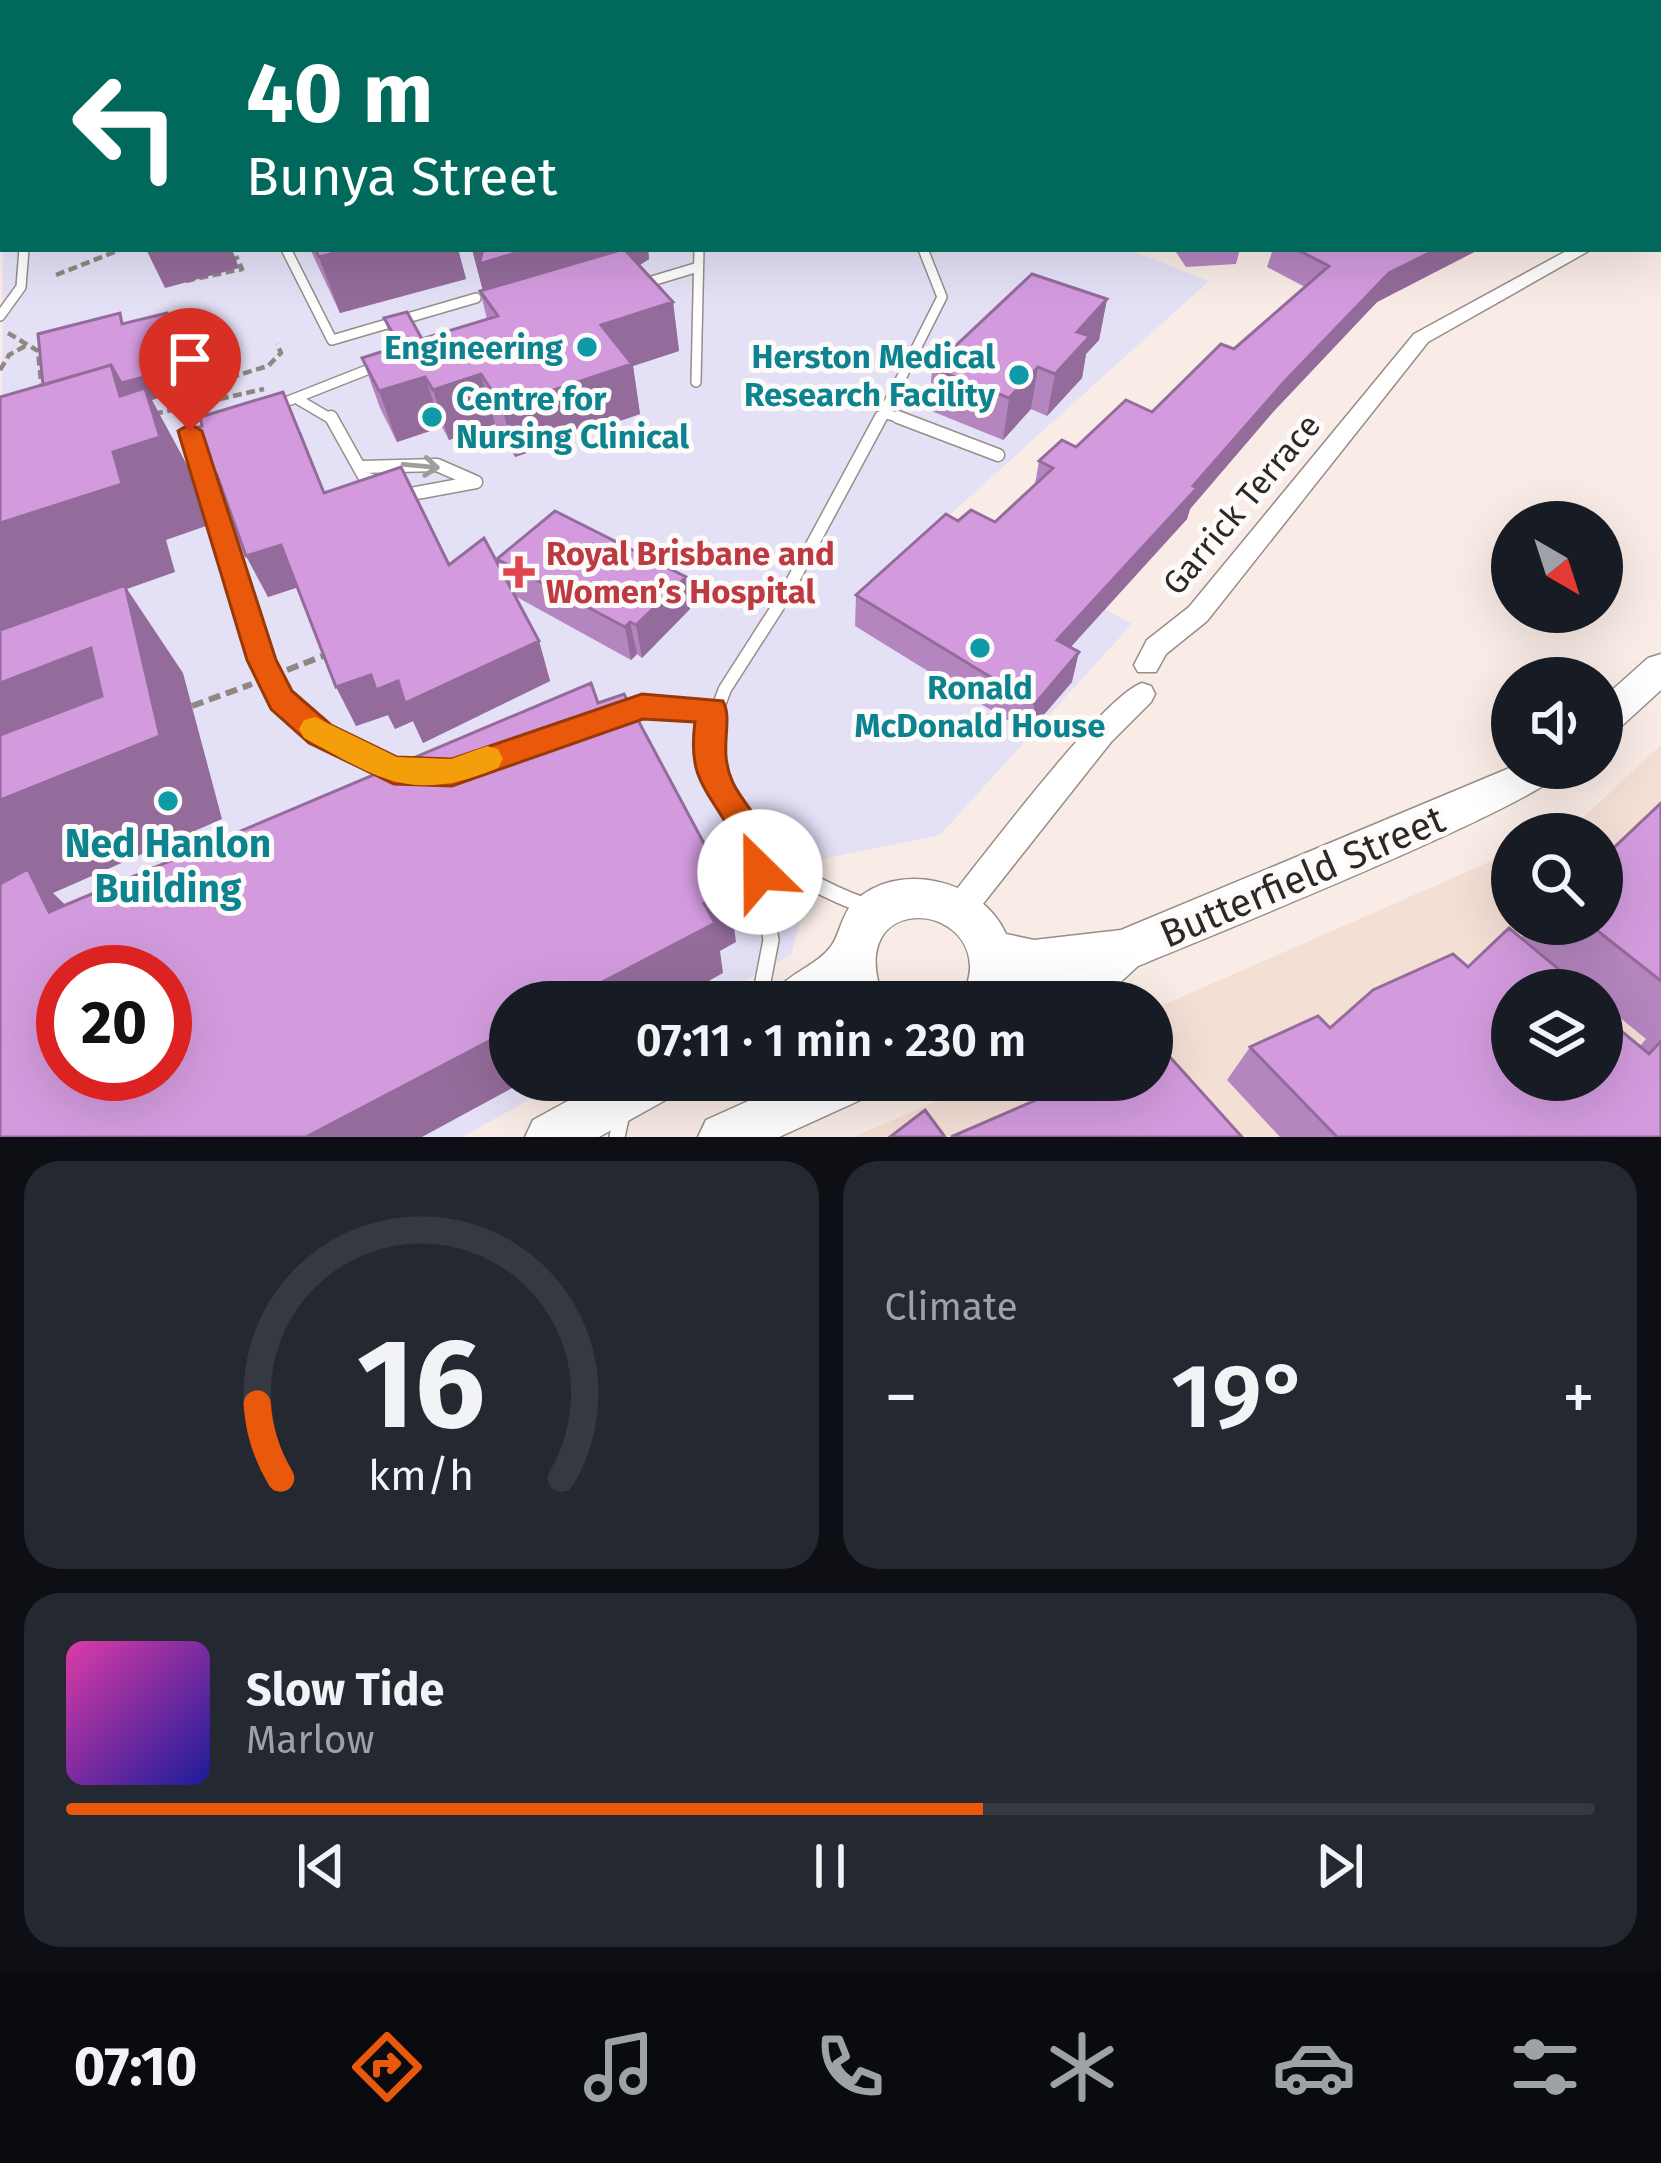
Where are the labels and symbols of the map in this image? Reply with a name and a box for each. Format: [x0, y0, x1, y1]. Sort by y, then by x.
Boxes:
pin [139, 308, 241, 431]
place label: Engineering [384, 328, 564, 368]
marker: Engineering [574, 334, 600, 360]
place label: Herston Medical Research Facility [744, 337, 996, 415]
marker: Herston Medical Research Facility [1006, 362, 1032, 388]
place label: Centre for Nursing Clinical [456, 379, 689, 457]
marker: Centre for Nursing Clinical [419, 404, 445, 430]
street label: Garrick Terrace [1155, 406, 1329, 603]
one-way arrow [401, 455, 440, 478]
north arrow [1491, 501, 1623, 633]
place label: Royal Brisbane and Women’s Hospital [546, 534, 835, 612]
marker: Royal Brisbane and Women’s Hospital [503, 556, 535, 588]
marker: Ronald McDonald House [967, 635, 993, 661]
place label: Ronald McDonald House [855, 668, 1105, 746]
marker: Ned Hanlon Building [155, 788, 181, 814]
street label: Butterfield Street [1153, 796, 1452, 958]
position arrow [697, 809, 823, 935]
place label: Ned Hanlon Building [65, 821, 271, 912]
speed limit sign: 20 [36, 945, 192, 1101]

